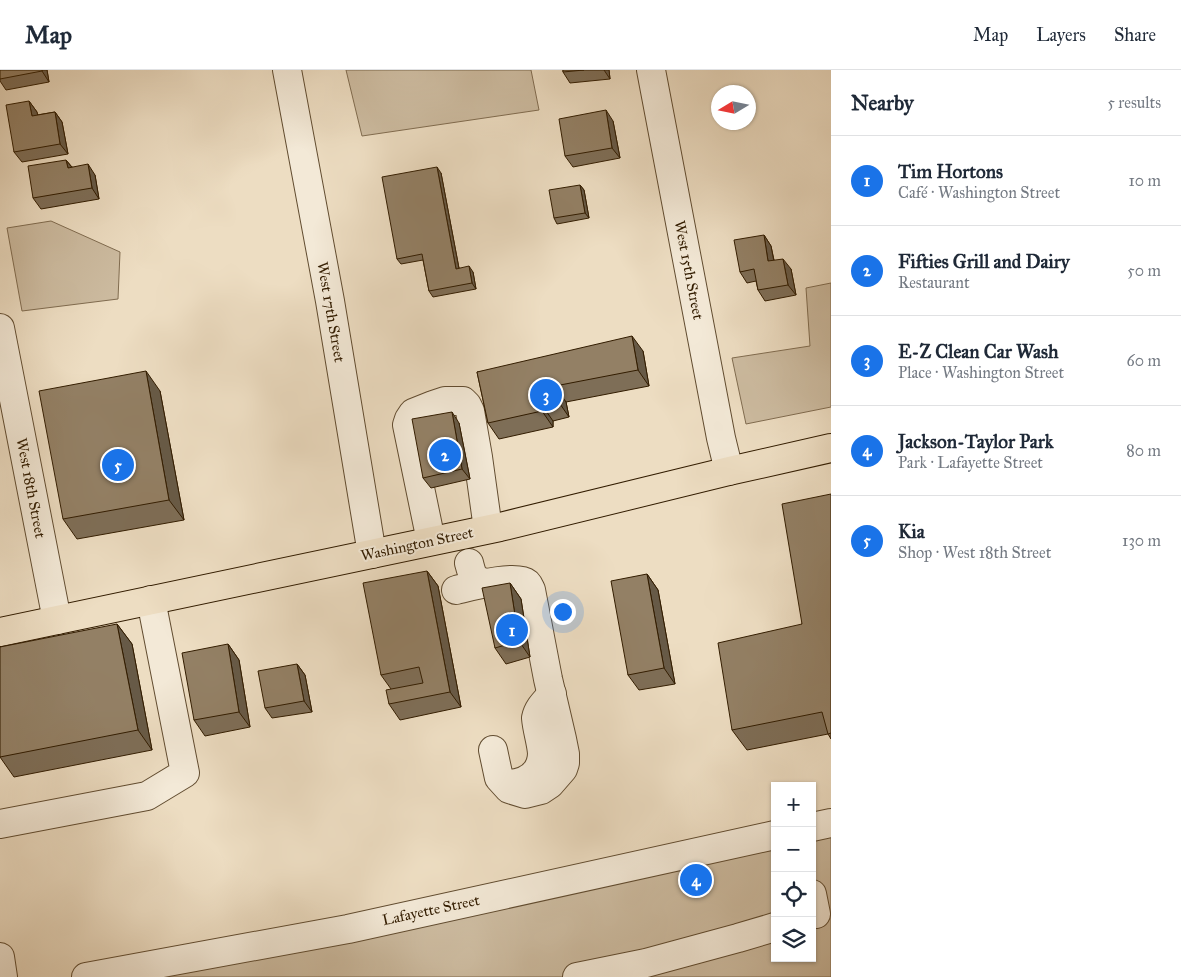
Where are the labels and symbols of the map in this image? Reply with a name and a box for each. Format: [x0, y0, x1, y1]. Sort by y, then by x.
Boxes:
north arrow [711, 85, 756, 130]
street label: West 15th Street [671, 219, 708, 322]
street label: West 17th Street [313, 260, 349, 364]
pin: 3 [530, 376, 562, 414]
street label: West 18th Street [12, 436, 50, 540]
pin: 2 [429, 436, 461, 474]
pin: 5 [102, 446, 134, 484]
street label: Washington Street [359, 523, 476, 565]
your location [550, 599, 576, 625]
pin: 1 [496, 611, 528, 649]
pin: 4 [680, 861, 712, 899]
street label: Lafayette Street [381, 891, 482, 929]

